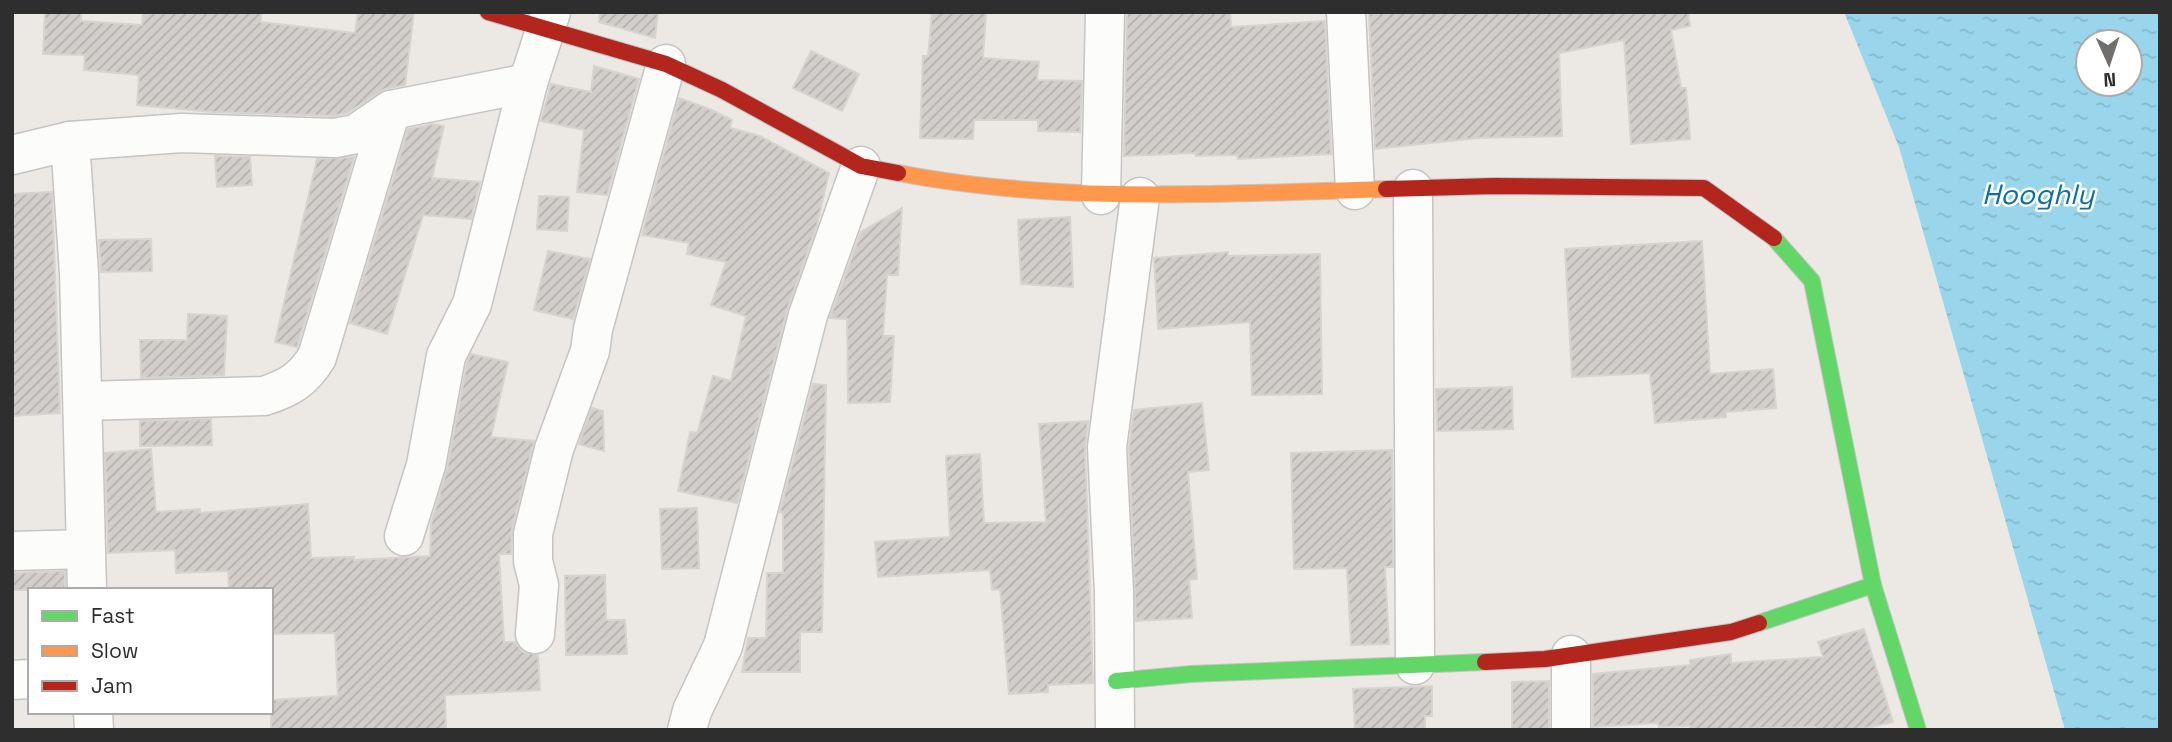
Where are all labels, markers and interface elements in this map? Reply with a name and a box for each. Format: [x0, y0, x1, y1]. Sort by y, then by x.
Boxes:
north arrow [2074, 28, 2144, 98]
text: N [2103, 67, 2117, 92]
water label: Hooghly [1982, 176, 2096, 212]
legend [28, 588, 273, 714]
text: Fast [91, 602, 135, 629]
text: Slow [91, 637, 139, 664]
text: Jam [91, 672, 133, 699]

